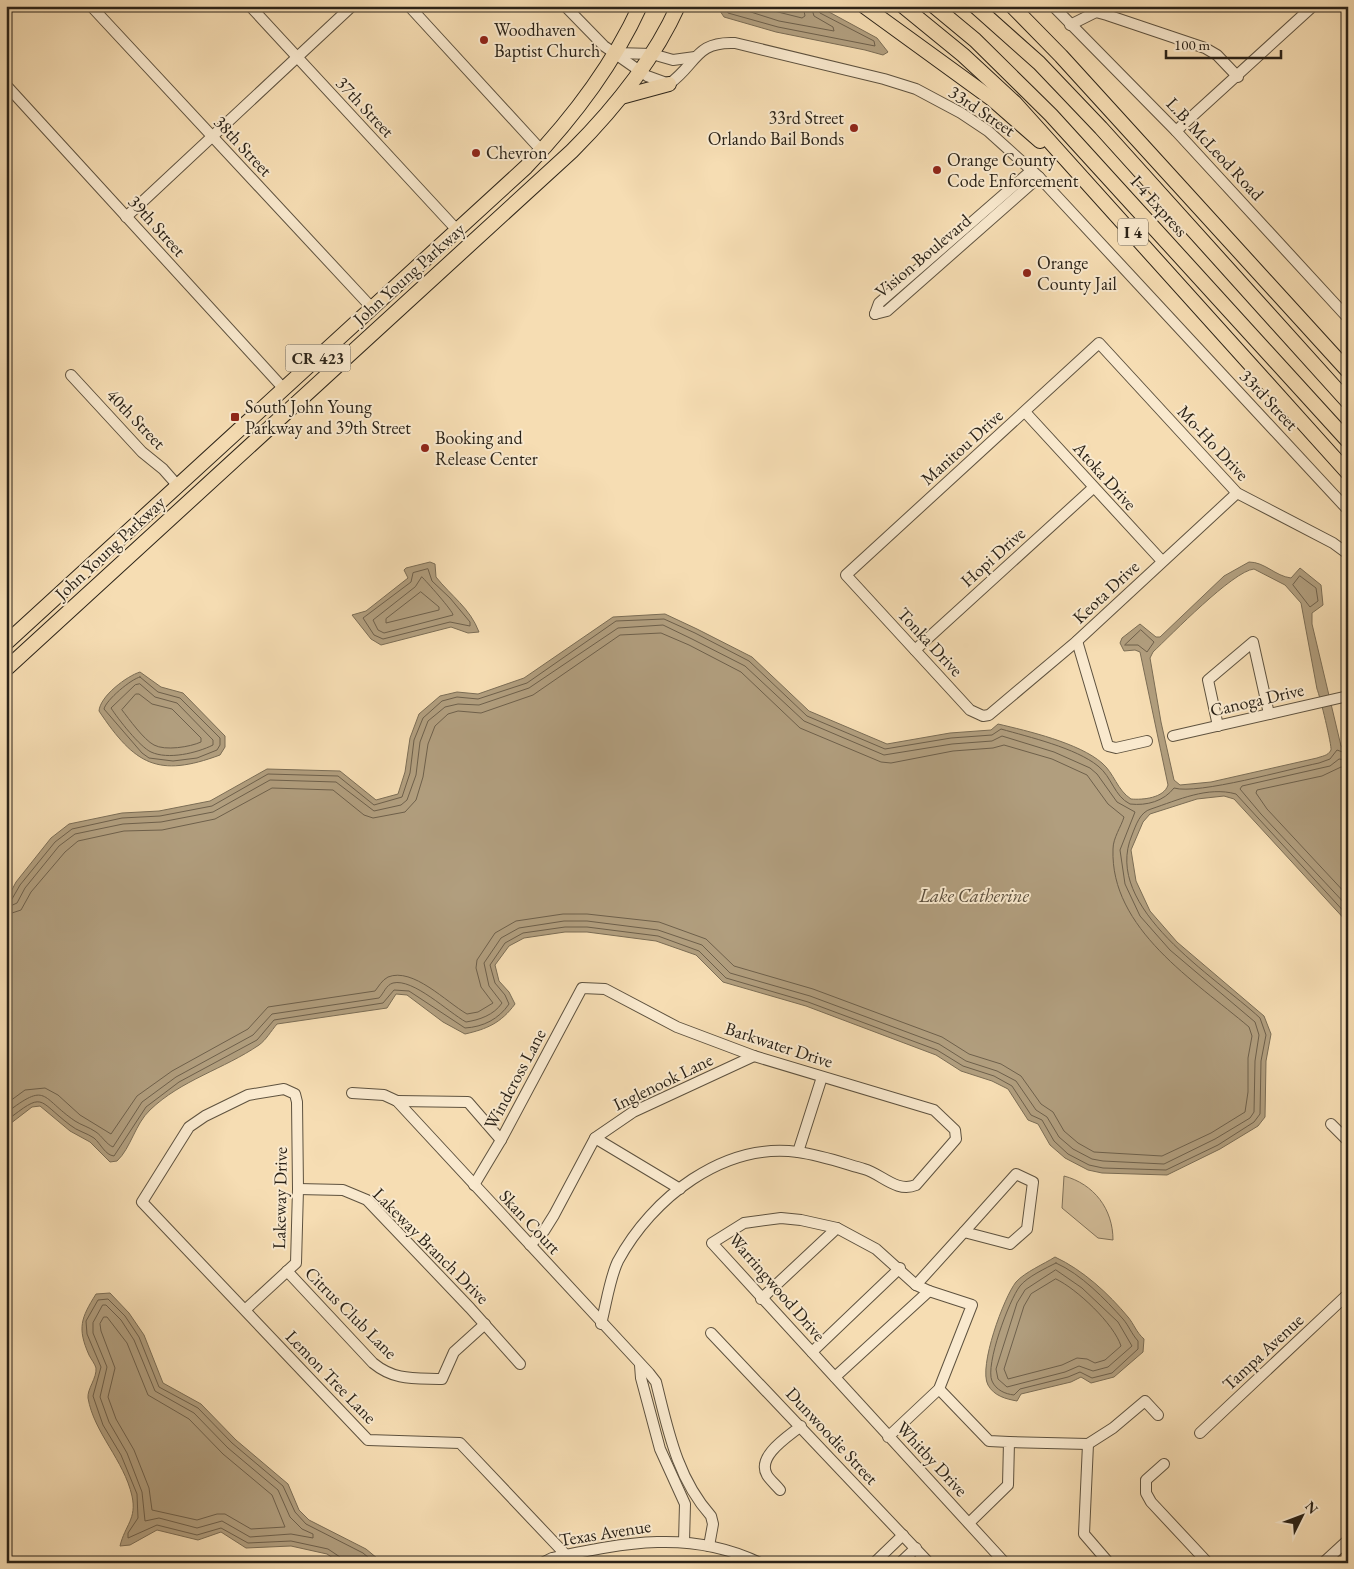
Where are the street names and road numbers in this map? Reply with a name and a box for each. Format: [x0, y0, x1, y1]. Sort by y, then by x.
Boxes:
street label: 37th Street [331, 71, 400, 142]
street label: 33rd Street [945, 80, 1020, 141]
street label: L.B. McLeod Road [1162, 92, 1270, 206]
street label: 38th Street [209, 110, 278, 181]
street label: I-4 Express [1126, 170, 1193, 241]
street label: 39th Street [124, 190, 191, 262]
street label: Vision Boulevard [870, 208, 976, 303]
street label: John Young Parkway [346, 217, 469, 331]
road number: I 4 [1118, 218, 1148, 246]
road number: CR 423 [286, 344, 350, 372]
street label: 33rd Street [1235, 364, 1304, 435]
street label: 40th Street [102, 384, 171, 454]
street label: Mo-Ho Drive [1172, 400, 1254, 485]
street label: Manitou Drive [916, 404, 1008, 490]
street label: Atoka Drive [1068, 436, 1142, 515]
street label: John Young Parkway [48, 490, 170, 606]
street label: Hopi Drive [956, 522, 1030, 592]
street label: Keota Drive [1068, 555, 1144, 628]
street label: Tonka Drive [893, 602, 968, 681]
street label: Canoga Drive [1208, 678, 1306, 721]
street label: Barkwater Drive [722, 1016, 836, 1073]
street label: Windcross Lane [478, 1025, 551, 1133]
street label: Inglenook Lane [609, 1048, 716, 1116]
street label: Lakeway Drive [267, 1147, 292, 1249]
street label: Lakeway Branch Drive [368, 1182, 495, 1309]
street label: Skan Court [495, 1185, 566, 1259]
street label: Warringwood Drive [724, 1228, 831, 1346]
street label: Citrus Club Lane [300, 1262, 402, 1364]
street label: Tampa Avenue [1217, 1308, 1308, 1395]
street label: Lemon Tree Lane [281, 1325, 382, 1428]
street label: Dunwoodie Street [781, 1382, 884, 1490]
street label: Whitby Drive [892, 1416, 973, 1501]
street label: Texas Avenue [557, 1514, 652, 1551]

